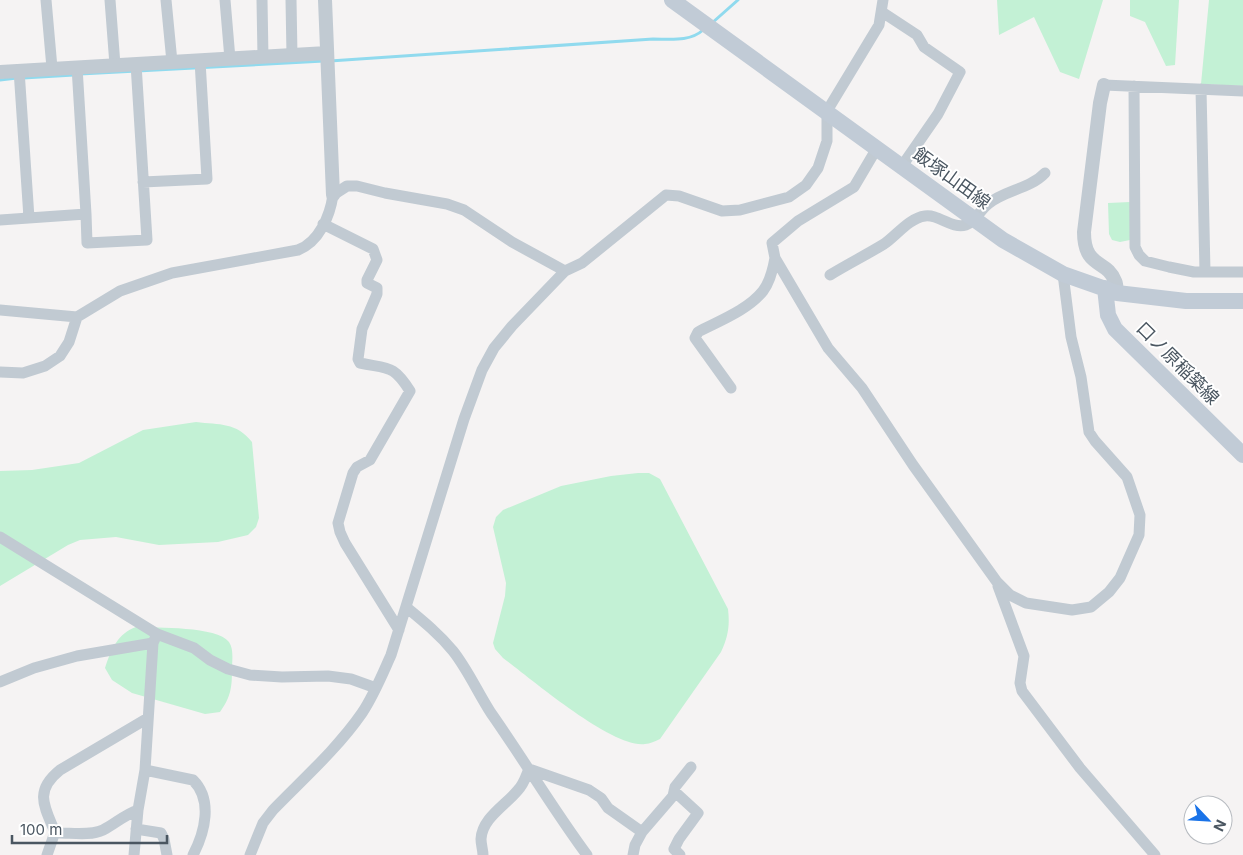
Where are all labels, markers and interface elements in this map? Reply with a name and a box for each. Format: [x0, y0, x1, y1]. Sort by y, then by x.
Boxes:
street label: 飯塚山田線 [909, 143, 995, 213]
street label: 口ノ原稲築線 [1132, 317, 1224, 409]
north arrow [1183, 795, 1233, 845]
scale bar [12, 812, 168, 844]
text: N [1210, 817, 1230, 834]
text: 100 m [20, 820, 62, 839]

